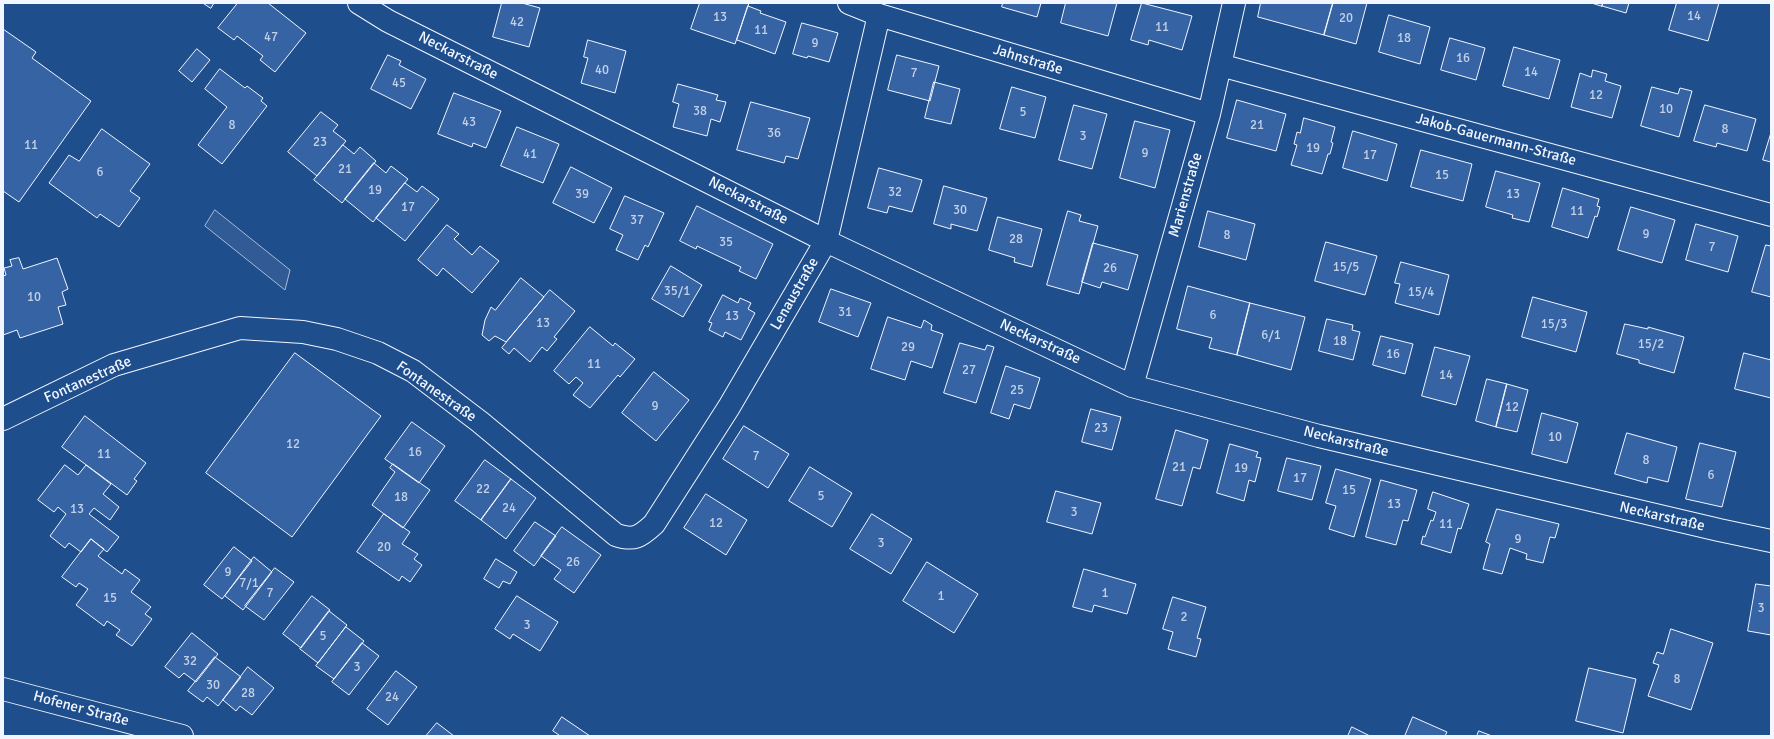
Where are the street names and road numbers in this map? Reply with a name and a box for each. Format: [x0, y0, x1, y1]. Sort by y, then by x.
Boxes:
street label: Neckarstraße [415, 28, 501, 84]
street label: Jahnstraße [991, 41, 1065, 79]
street label: Jakob-Gauermann-Straße [1414, 110, 1578, 170]
street label: Marienstraße [1165, 151, 1207, 239]
street label: Neckarstraße [705, 173, 791, 229]
street label: Lenaustraße [767, 255, 823, 333]
street label: Neckarstraße [997, 315, 1083, 369]
street label: Fontanestraße [42, 353, 134, 407]
street label: Fontanestraße [392, 358, 480, 426]
street label: Neckarstraße [1302, 423, 1390, 461]
street label: Neckarstraße [1618, 498, 1706, 536]
street label: Hofener Straße [31, 688, 131, 730]

